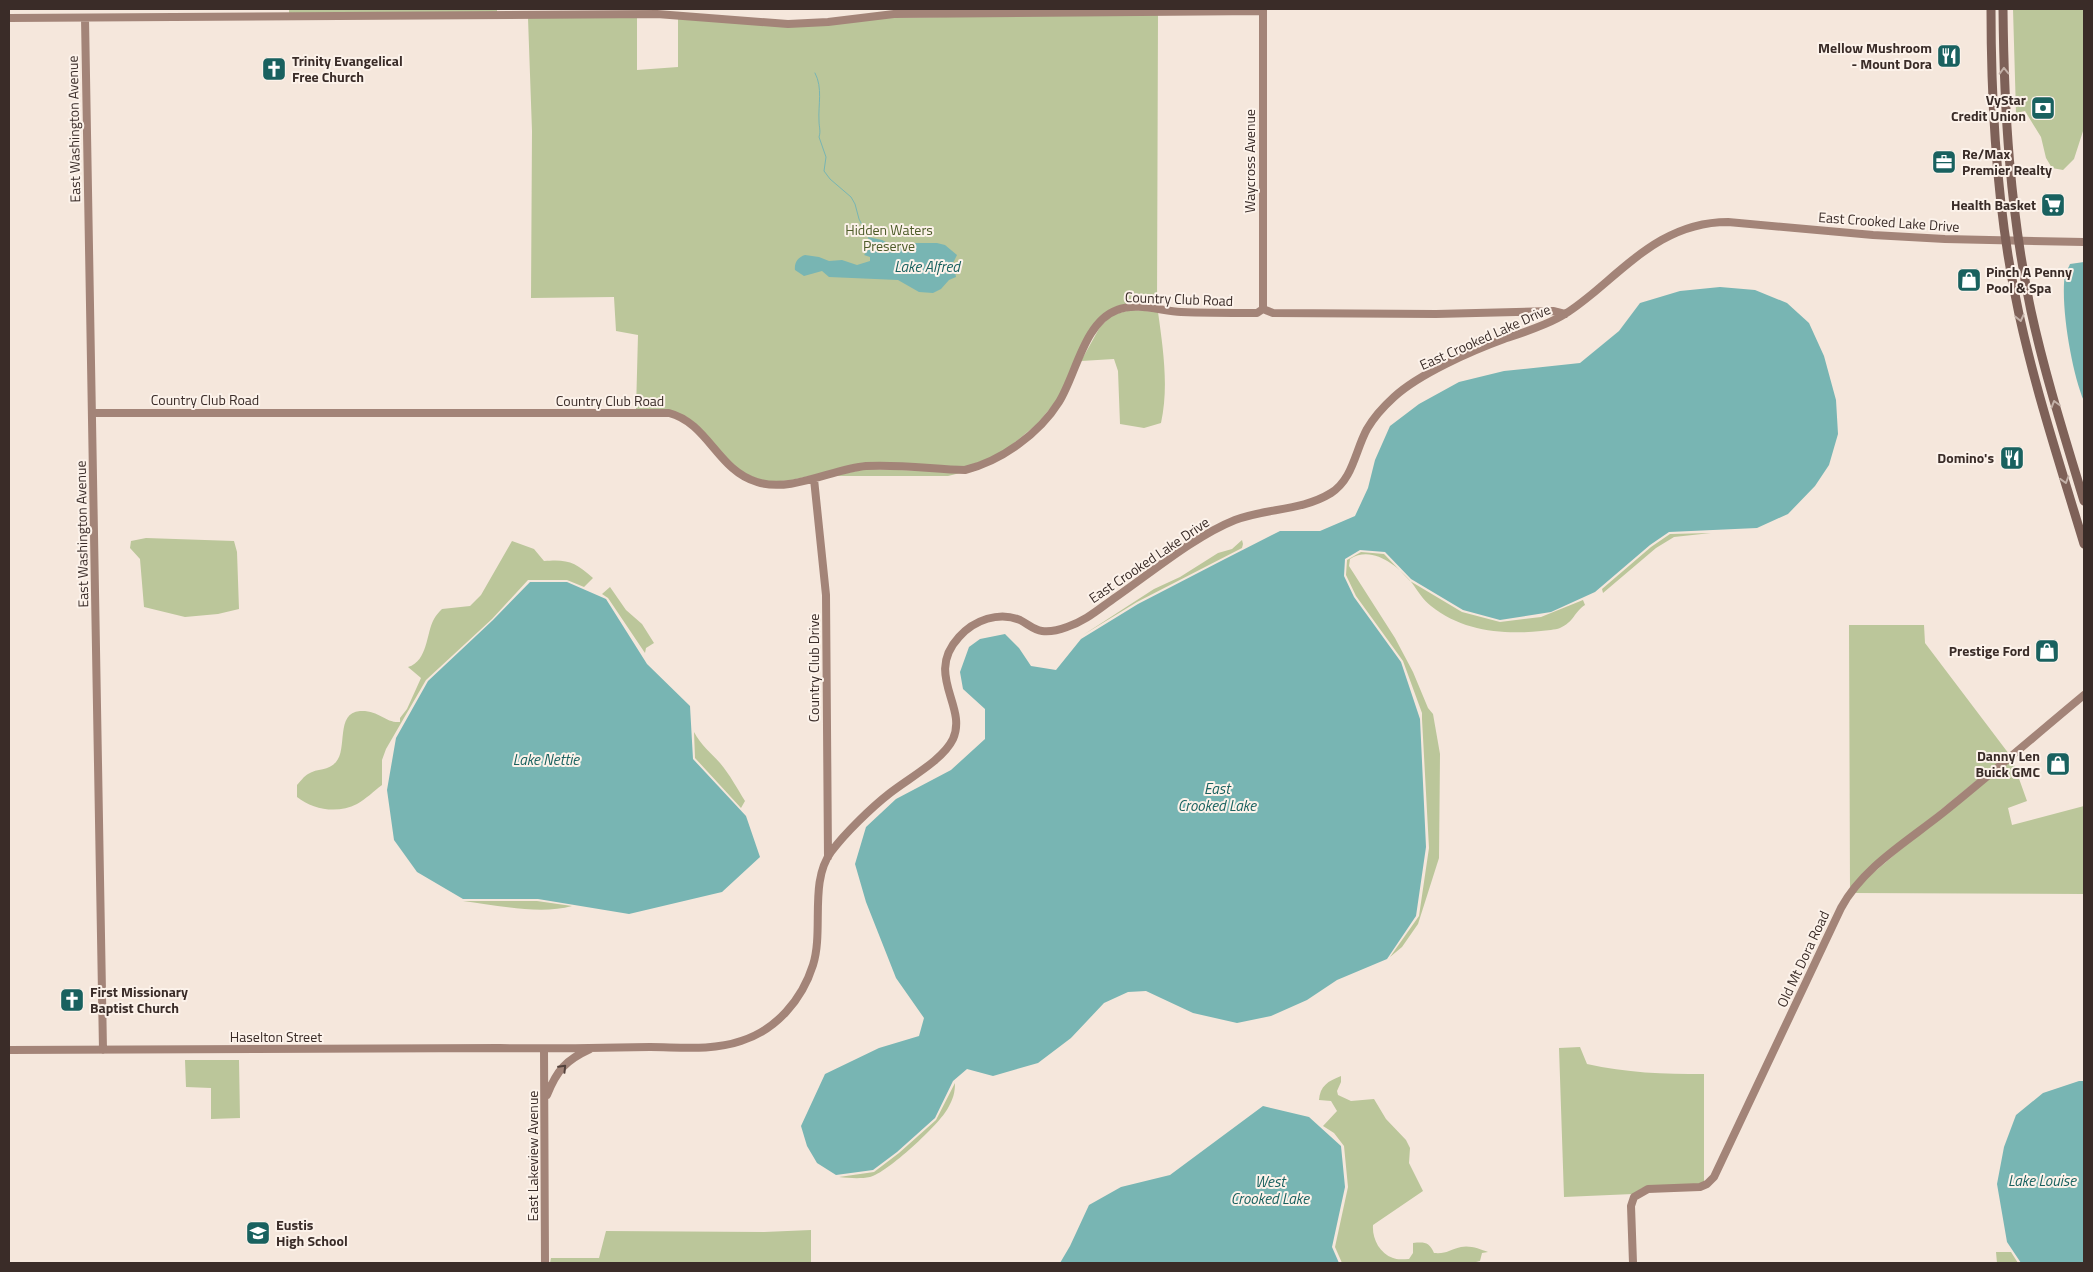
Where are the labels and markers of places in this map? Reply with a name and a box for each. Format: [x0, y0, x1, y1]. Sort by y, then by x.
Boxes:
place label: Mellow Mushroom - Mount Dora [1818, 37, 1932, 74]
restaurant icon: Mellow Mushroom - Mount Dora [1936, 43, 1962, 69]
place label: Trinity Evangelical Free Church [292, 50, 403, 87]
church icon: Trinity Evangelical Free Church [261, 56, 287, 82]
place label: VyStar Credit Union [1951, 89, 2026, 126]
bank icon: VyStar Credit Union [2030, 95, 2056, 121]
place label: Re/Max Premier Realty [1962, 143, 2052, 180]
office icon: Re/Max Premier Realty [1931, 149, 1957, 175]
supermarket icon: Health Basket [2040, 192, 2066, 218]
place label: Health Basket [1951, 194, 2036, 215]
place label: Pinch A Penny Pool & Spa [1986, 261, 2072, 298]
shop icon: Pinch A Penny Pool & Spa [1956, 267, 1982, 293]
restaurant icon: Domino's [1999, 445, 2025, 471]
place label: Domino's [1937, 447, 1994, 468]
shop icon: Prestige Ford [2034, 638, 2060, 664]
place label: Prestige Ford [1949, 640, 2030, 661]
place label: Danny Len Buick GMC [1975, 745, 2040, 782]
shop icon: Danny Len Buick GMC [2045, 751, 2071, 777]
place label: First Missionary Baptist Church [90, 981, 188, 1018]
church icon: First Missionary Baptist Church [59, 987, 85, 1013]
place label: Eustis High School [276, 1214, 348, 1251]
school or university icon: Eustis High School [245, 1220, 271, 1246]

